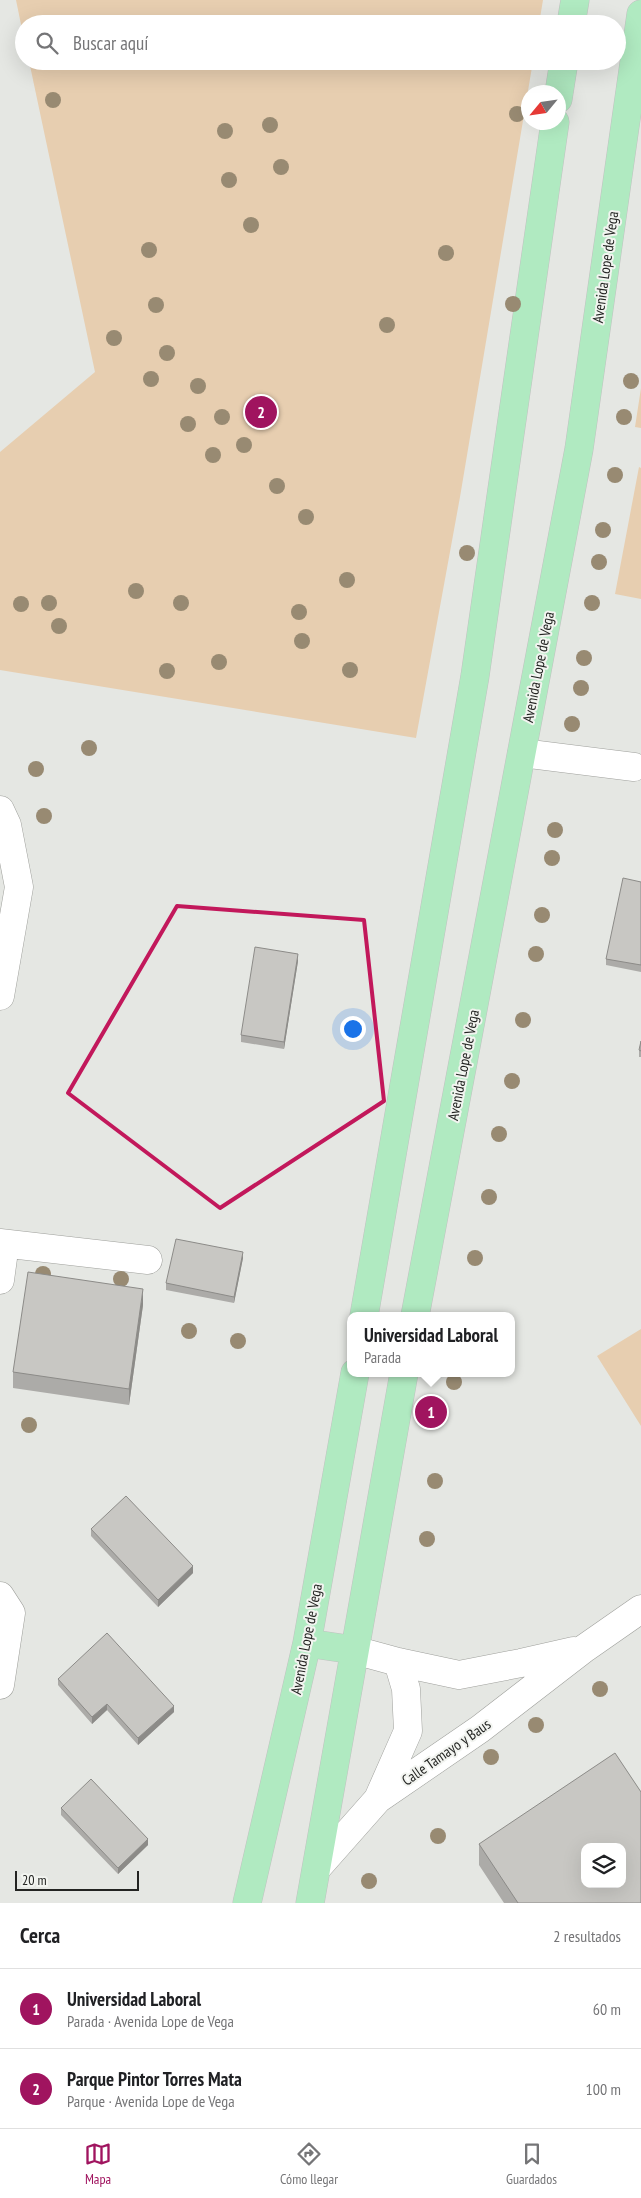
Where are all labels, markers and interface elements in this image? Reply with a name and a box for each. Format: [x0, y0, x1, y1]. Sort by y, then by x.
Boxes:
search box [15, 15, 626, 70]
icon: search [33, 29, 61, 57]
text: Buscar aquí [73, 31, 148, 55]
north arrow [521, 85, 566, 130]
street label: Avenida Lope de Vega [588, 210, 622, 324]
pin: 2 [245, 393, 277, 431]
street label: Avenida Lope de Vega [518, 610, 558, 724]
street label: Avenida Lope de Vega [443, 1008, 483, 1122]
your location [340, 1016, 366, 1042]
popup [347, 1312, 515, 1377]
text: Universidad Laboral [364, 1323, 498, 1347]
text: Parada [364, 1347, 401, 1367]
pin: 1 [415, 1393, 447, 1431]
street label: Avenida Lope de Vega [286, 1582, 326, 1696]
street label: Calle Tamayo y Baus [398, 1714, 494, 1790]
map controls [581, 1843, 626, 1888]
button: layers [581, 1843, 626, 1888]
scale bar [15, 1868, 139, 1891]
text: 20 m [22, 1871, 47, 1889]
text: Cerca [20, 1922, 60, 1949]
text: 2 resultados [553, 1926, 621, 1946]
text: Universidad Laboral [67, 1987, 201, 2011]
text: 1 [32, 1999, 40, 2019]
text: 60 m [593, 1999, 621, 2019]
text: Parada · Avenida Lope de Vega [67, 2011, 234, 2031]
text: Parque Pintor Torres Mata [67, 2067, 242, 2091]
text: 2 [32, 2079, 40, 2099]
text: 100 m [586, 2079, 621, 2099]
text: Parque · Avenida Lope de Vega [67, 2091, 235, 2111]
tab: Mapa [84, 2140, 112, 2188]
tab: Cómo llegar [280, 2140, 338, 2188]
tab: Guardados [506, 2140, 557, 2188]

